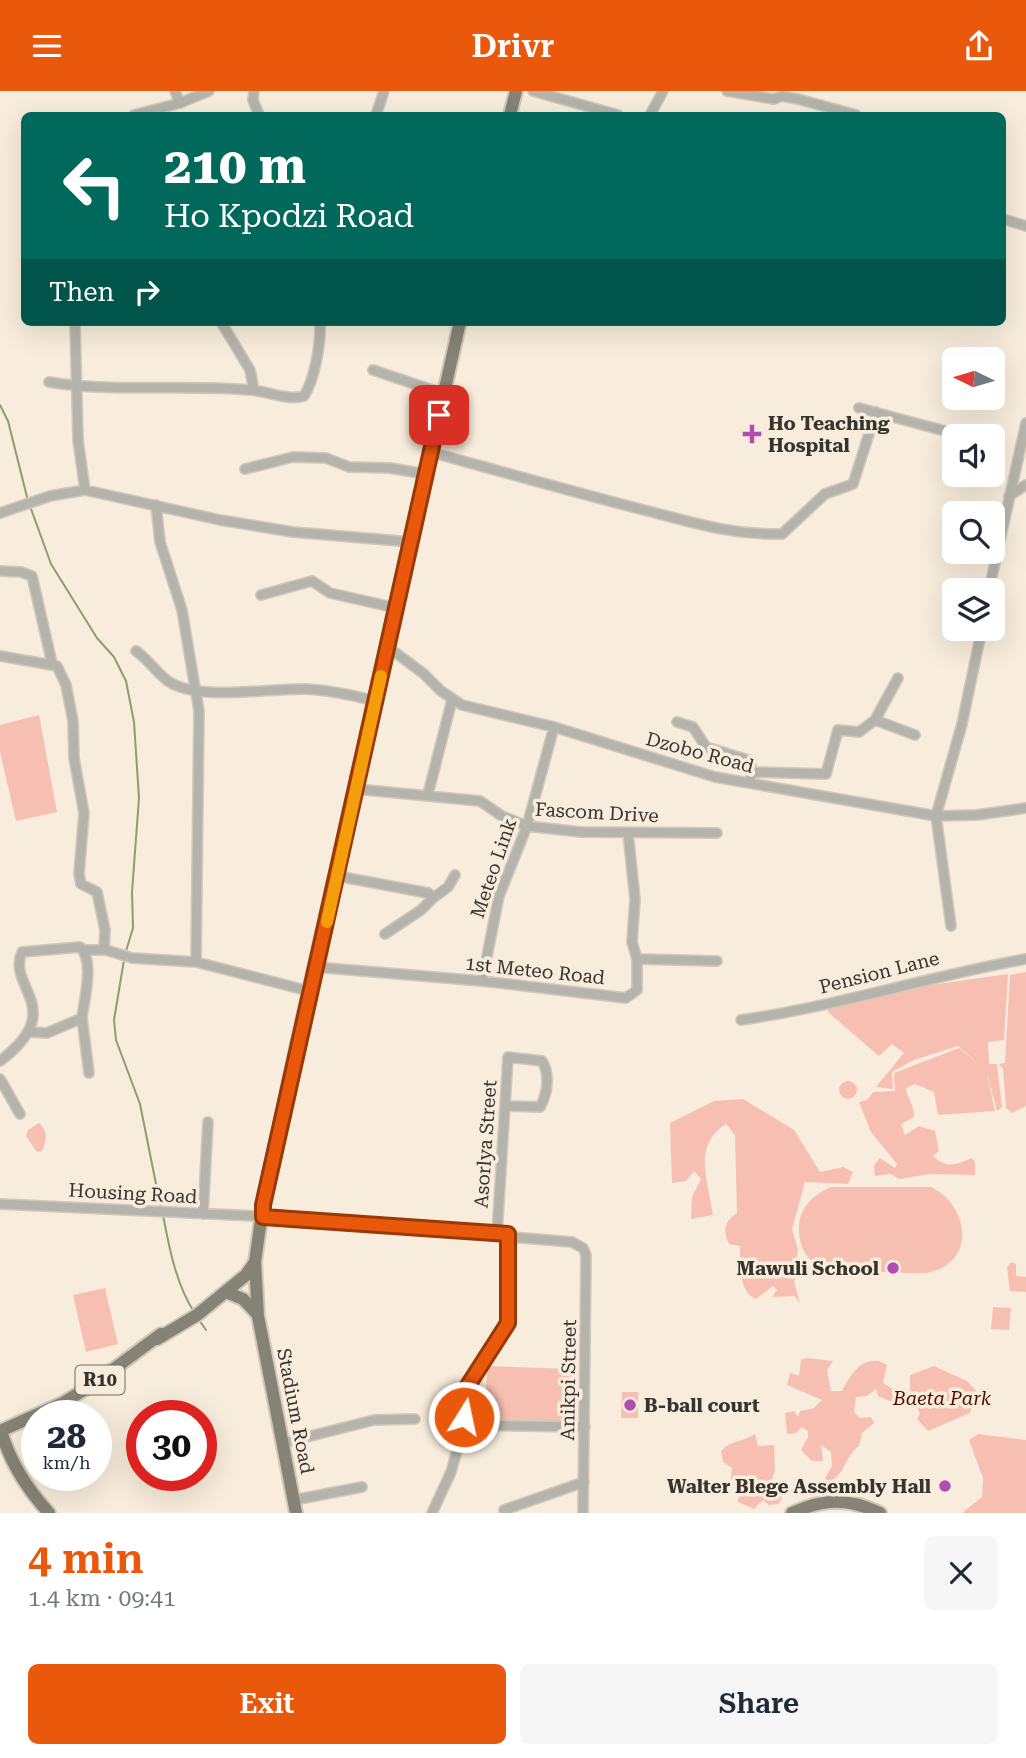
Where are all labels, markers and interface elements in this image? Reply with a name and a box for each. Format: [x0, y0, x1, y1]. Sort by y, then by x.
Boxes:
icon: menu [28, 27, 66, 65]
text: Drivr [472, 27, 554, 65]
icon: share [960, 27, 998, 65]
text: 210 m [164, 138, 306, 195]
icon: left [49, 140, 140, 231]
text: Ho Kpodzi Road [164, 197, 414, 235]
icon: right [128, 273, 166, 311]
text: Then [49, 277, 114, 307]
north arrow [942, 347, 1004, 409]
map controls [942, 347, 1005, 641]
pin [409, 385, 469, 445]
icon: arrive [420, 396, 458, 434]
place label: Ho Teaching Hospital [768, 412, 890, 457]
marker: Ho Teaching Hospital [742, 424, 762, 444]
button: sound [942, 424, 1005, 487]
button: search [942, 501, 1005, 564]
button: layers [942, 578, 1005, 641]
street label: Dzobo Road [643, 727, 756, 778]
street label: Fascom Drive [535, 798, 659, 827]
street label: Meteo Link [466, 815, 521, 921]
street label: Pension Lane [817, 946, 942, 999]
street label: 1st Meteo Road [464, 952, 606, 989]
street label: Asorlya Street [470, 1079, 501, 1209]
street label: Housing Road [68, 1179, 198, 1208]
place label: Mawuli School [737, 1257, 879, 1280]
marker: Mawuli School [885, 1260, 901, 1276]
street label: Anikpi Street [556, 1319, 581, 1441]
street label: Stadium Road [272, 1346, 319, 1476]
road number: R10 [76, 1365, 124, 1395]
position arrow [427, 1380, 501, 1454]
park label: Baeta Park [892, 1387, 992, 1410]
place label: B-ball court [644, 1394, 760, 1417]
marker: B-ball court [622, 1397, 638, 1413]
speed limit sign: 30 [126, 1400, 217, 1491]
text: 28 [47, 1416, 86, 1457]
text: km/h [42, 1452, 91, 1473]
place label: Walter Blege Assembly Hall [667, 1475, 931, 1498]
marker: Walter Blege Assembly Hall [937, 1478, 953, 1494]
text: 4 min [28, 1534, 144, 1583]
button: close [924, 1536, 998, 1610]
text: 1.4 km · 09:41 [28, 1585, 176, 1612]
button: Exit [28, 1664, 506, 1744]
button: Share [520, 1664, 998, 1744]

